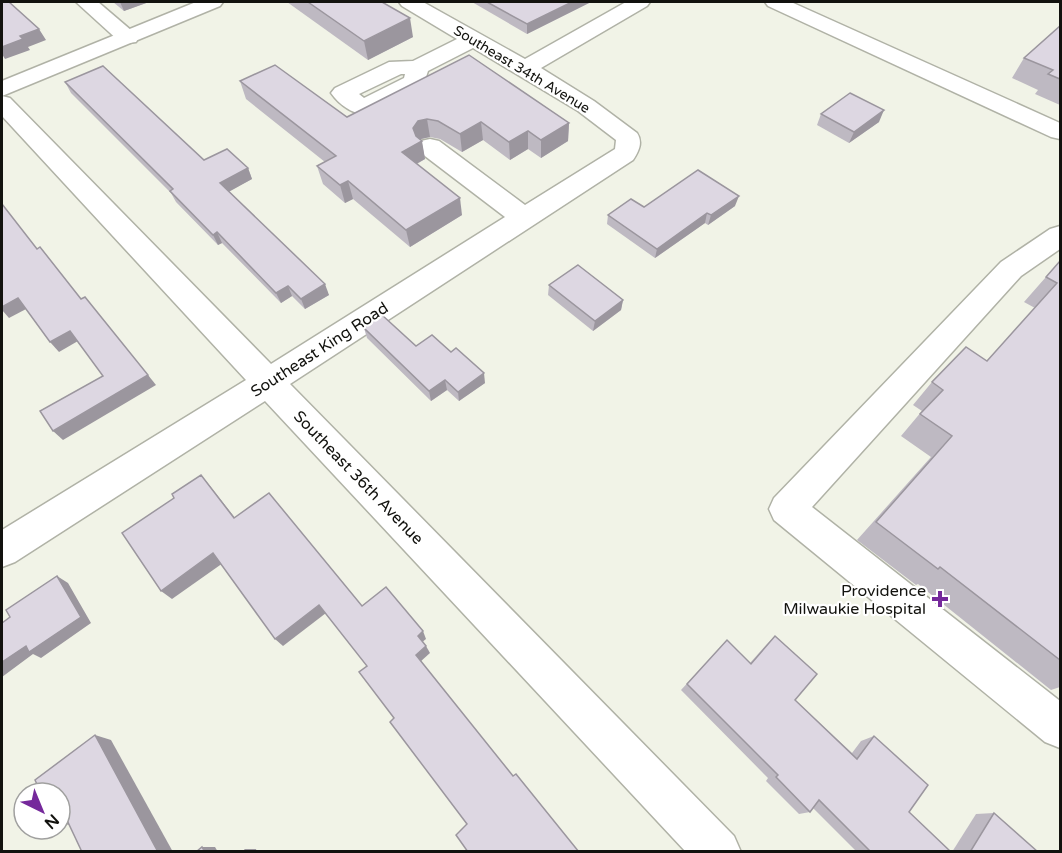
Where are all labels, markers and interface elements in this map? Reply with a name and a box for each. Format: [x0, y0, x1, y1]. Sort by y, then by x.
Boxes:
street label: Southeast 34th Avenue [450, 22, 593, 117]
street label: Southeast King Road [247, 298, 392, 402]
street label: Southeast 36th Avenue [289, 407, 427, 549]
place label: Providence Milwaukie Hospital [783, 581, 926, 619]
marker: Providence Milwaukie Hospital [931, 590, 949, 608]
north arrow [12, 781, 72, 841]
text: N [40, 810, 63, 833]

